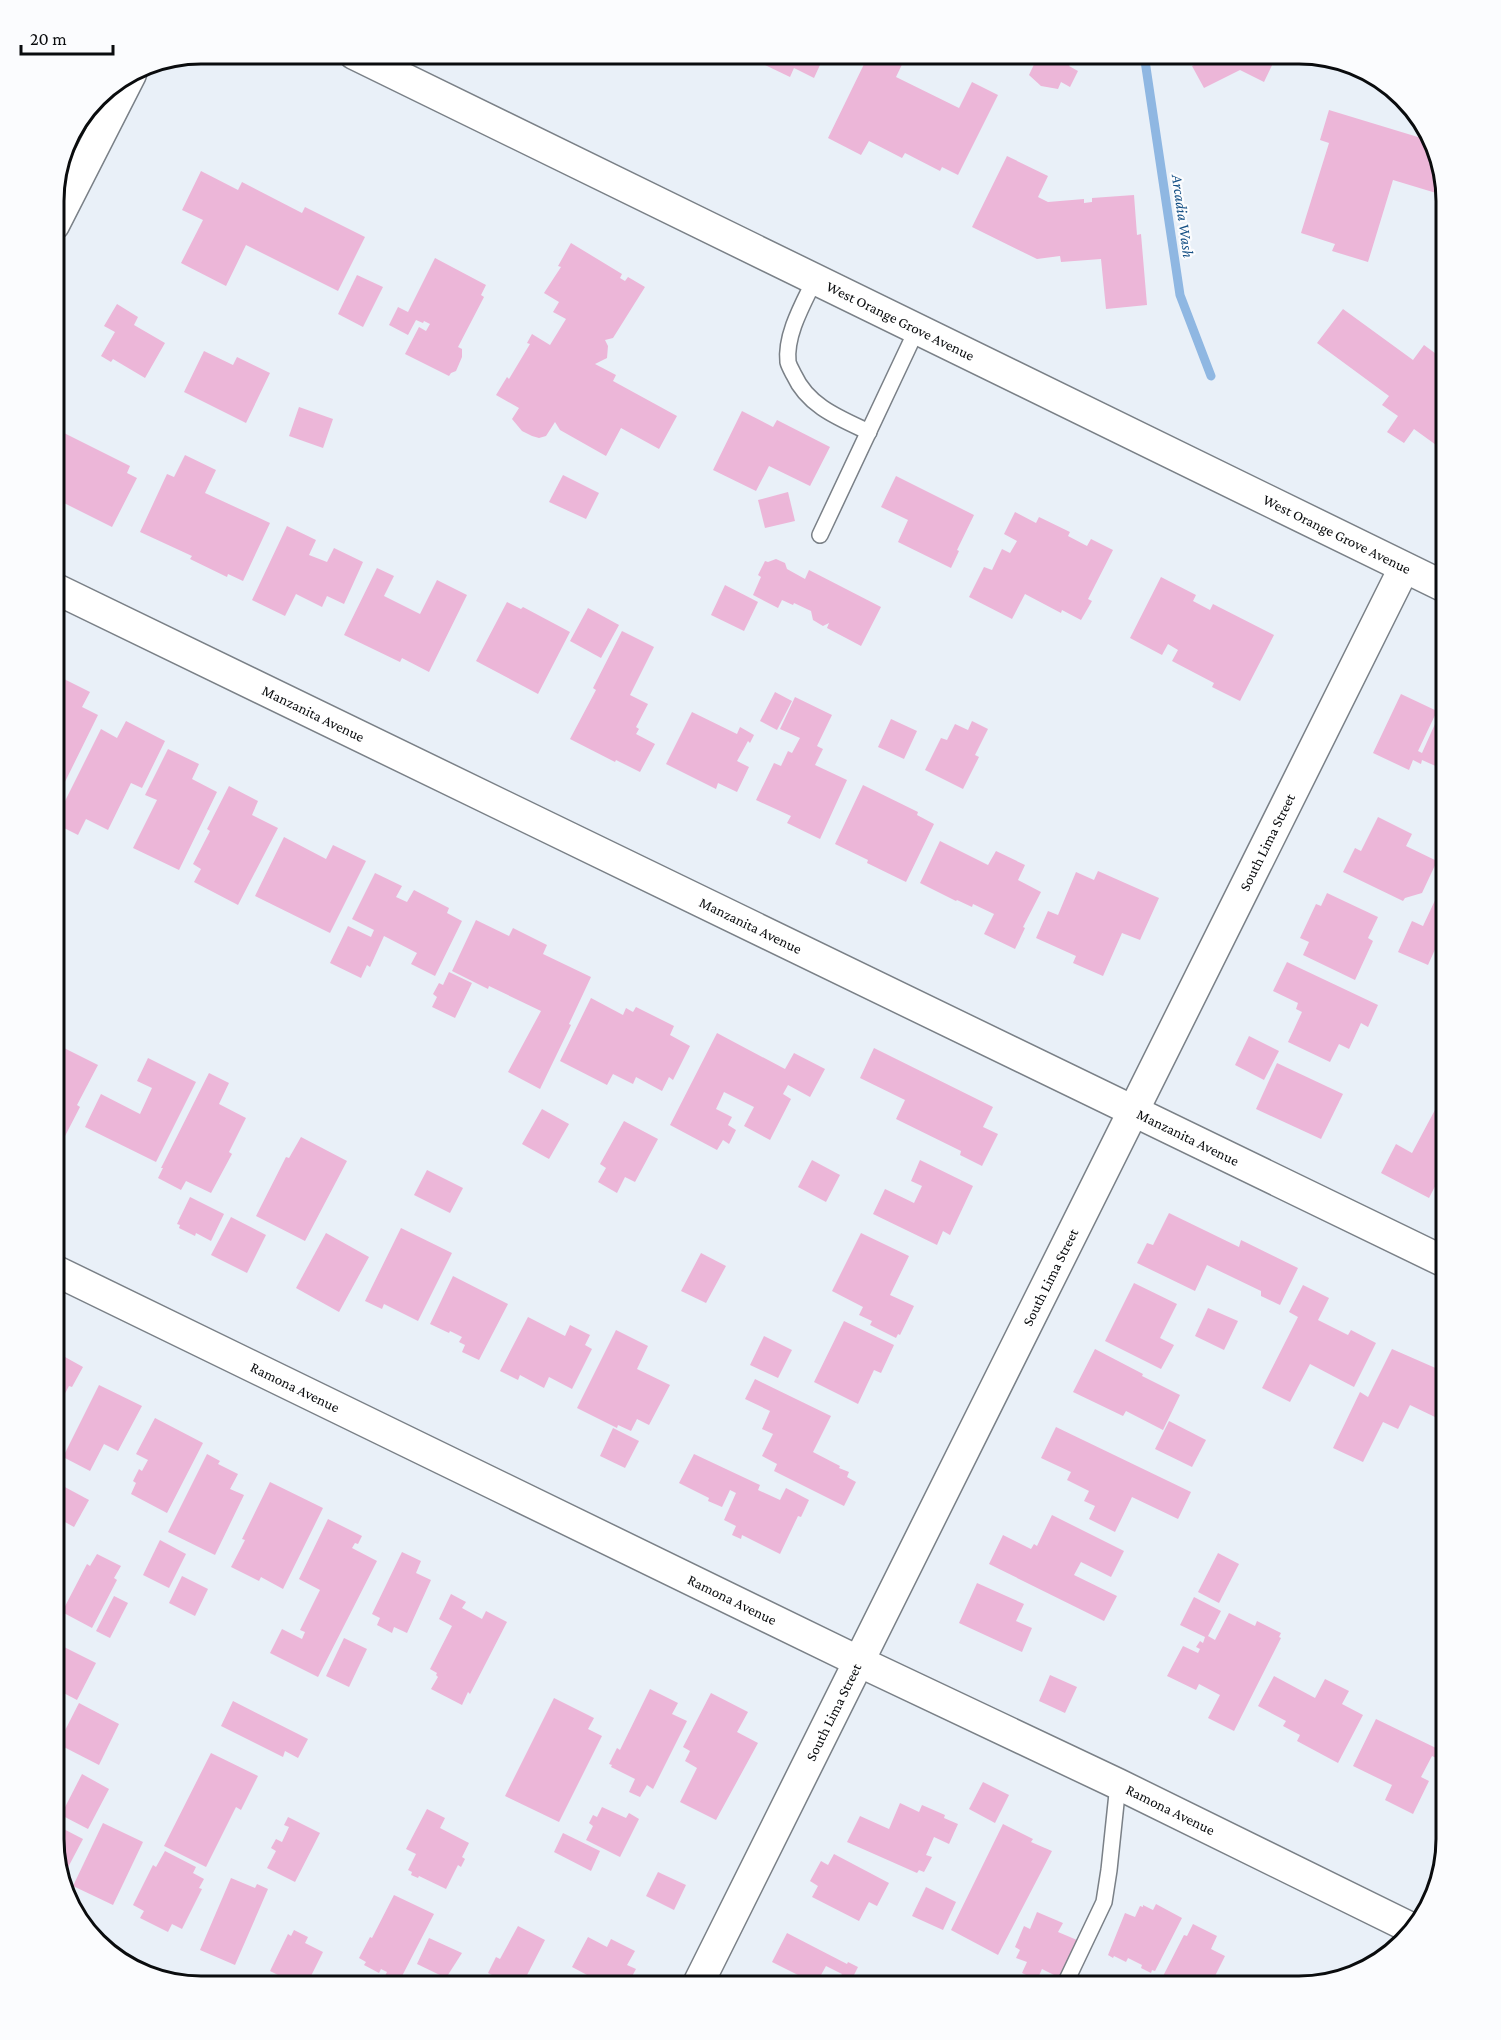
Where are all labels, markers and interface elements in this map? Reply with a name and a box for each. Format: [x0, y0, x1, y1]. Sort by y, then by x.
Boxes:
scale bar [21, 18, 112, 56]
text: 20 m [30, 29, 67, 49]
water label: Arcadia Wash [1169, 172, 1197, 259]
street label: West Orange Grove Avenue [824, 278, 977, 364]
street label: West Orange Grove Avenue [1260, 491, 1414, 577]
street label: Manzanita Avenue [259, 682, 367, 745]
street label: South Lima Street [1236, 790, 1299, 894]
street label: Manzanita Avenue [697, 894, 805, 957]
street label: Manzanita Avenue [1134, 1106, 1242, 1169]
street label: South Lima Street [1019, 1225, 1082, 1329]
street label: Ramona Avenue [248, 1359, 342, 1416]
street label: Ramona Avenue [685, 1571, 779, 1628]
street label: South Lima Street [803, 1660, 865, 1763]
street label: Ramona Avenue [1123, 1781, 1218, 1838]

